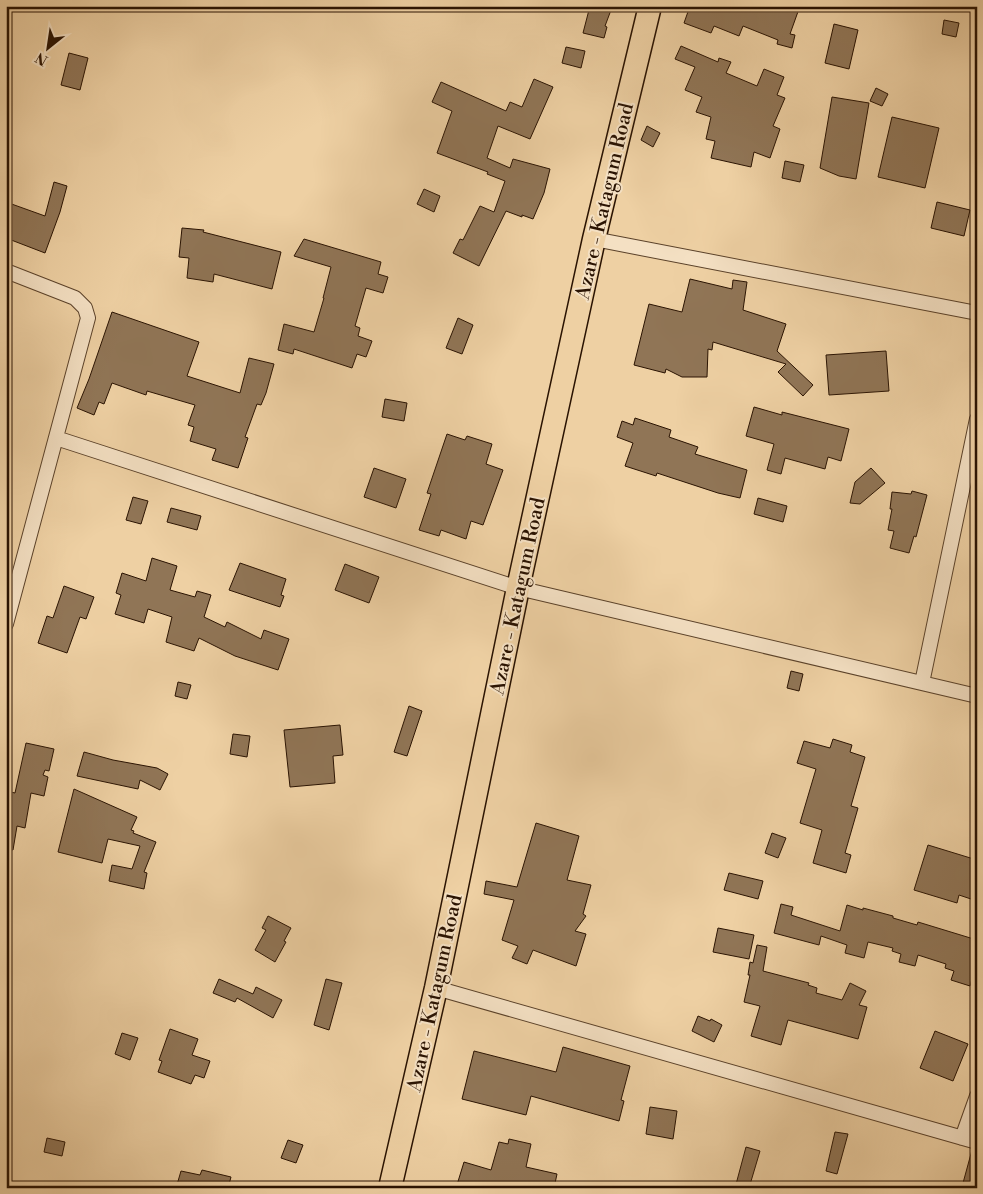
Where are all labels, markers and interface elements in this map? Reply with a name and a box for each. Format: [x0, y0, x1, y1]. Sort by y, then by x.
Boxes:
north arrow [22, 22, 72, 72]
text: N [33, 48, 51, 69]
street label: Azare - Katagum Road [570, 100, 640, 303]
street label: Azare - Katagum Road [485, 495, 552, 698]
street label: Azare - Katagum Road [402, 892, 469, 1095]

